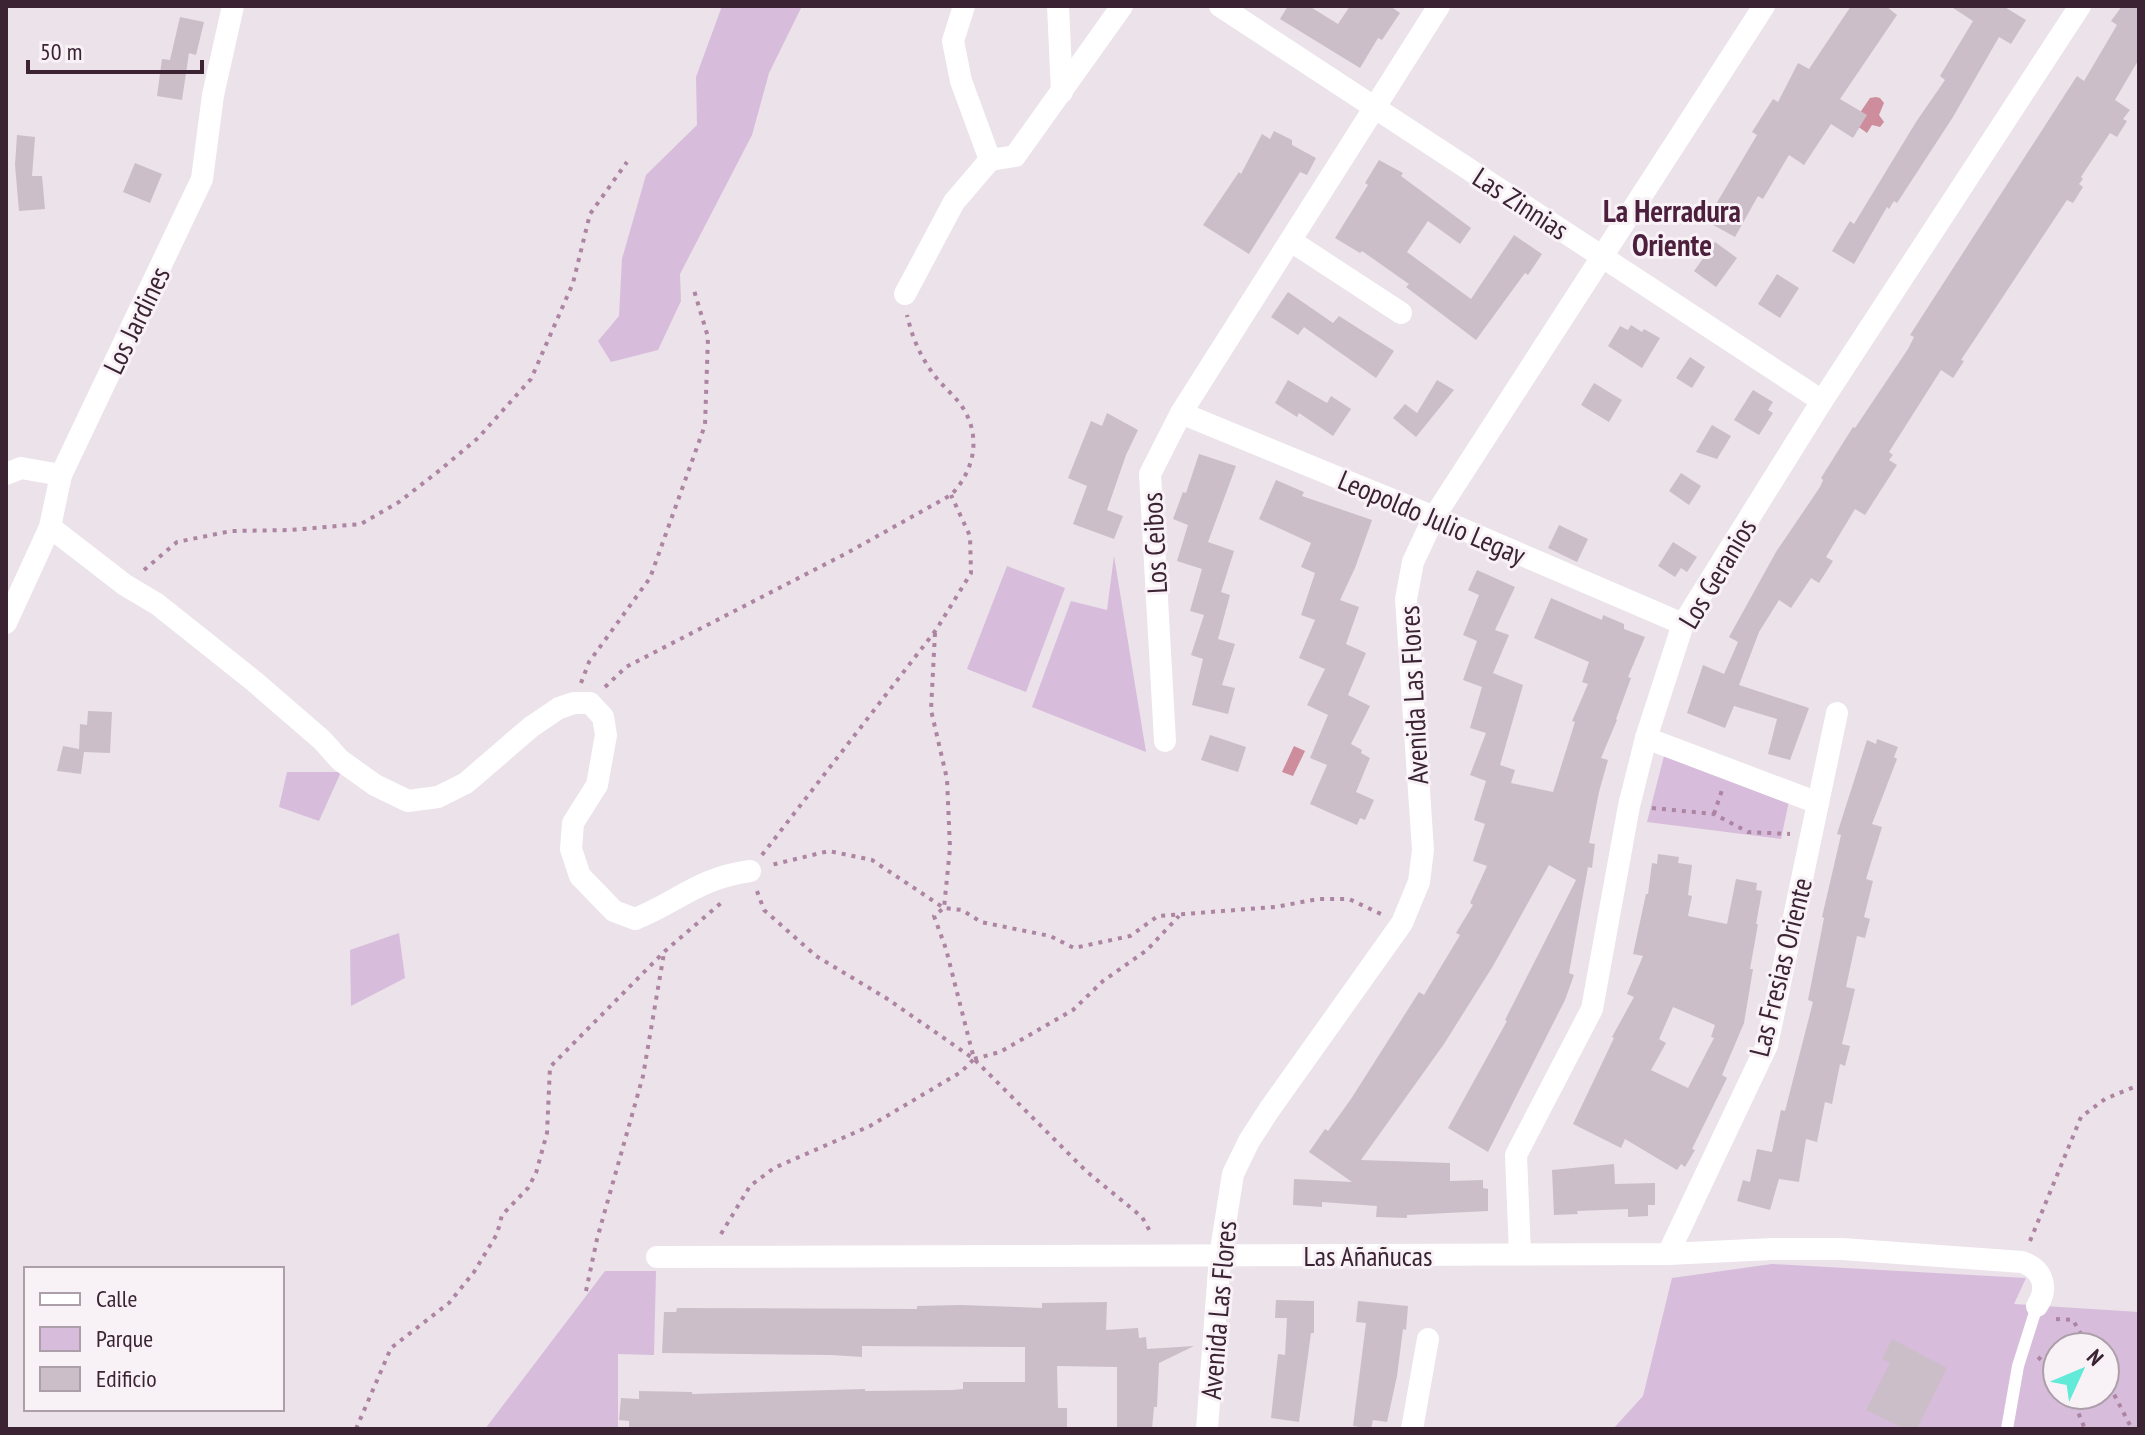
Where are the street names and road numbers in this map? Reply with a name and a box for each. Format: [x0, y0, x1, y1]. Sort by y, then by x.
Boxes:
street label: Las Zinnias [1466, 158, 1576, 248]
street label: Los Jardines [94, 260, 178, 380]
street label: Leopoldo Julio Legay [1333, 461, 1532, 573]
street label: Los Ceibos [1133, 491, 1175, 595]
street label: Los Geranios [1670, 511, 1764, 635]
street label: Avenida Las Flores [1390, 605, 1436, 785]
street label: Las Fresias Oriente [1740, 874, 1820, 1060]
street label: Avenida Las Flores [1192, 1219, 1244, 1401]
street label: Las Añañucas [1304, 1237, 1432, 1274]

